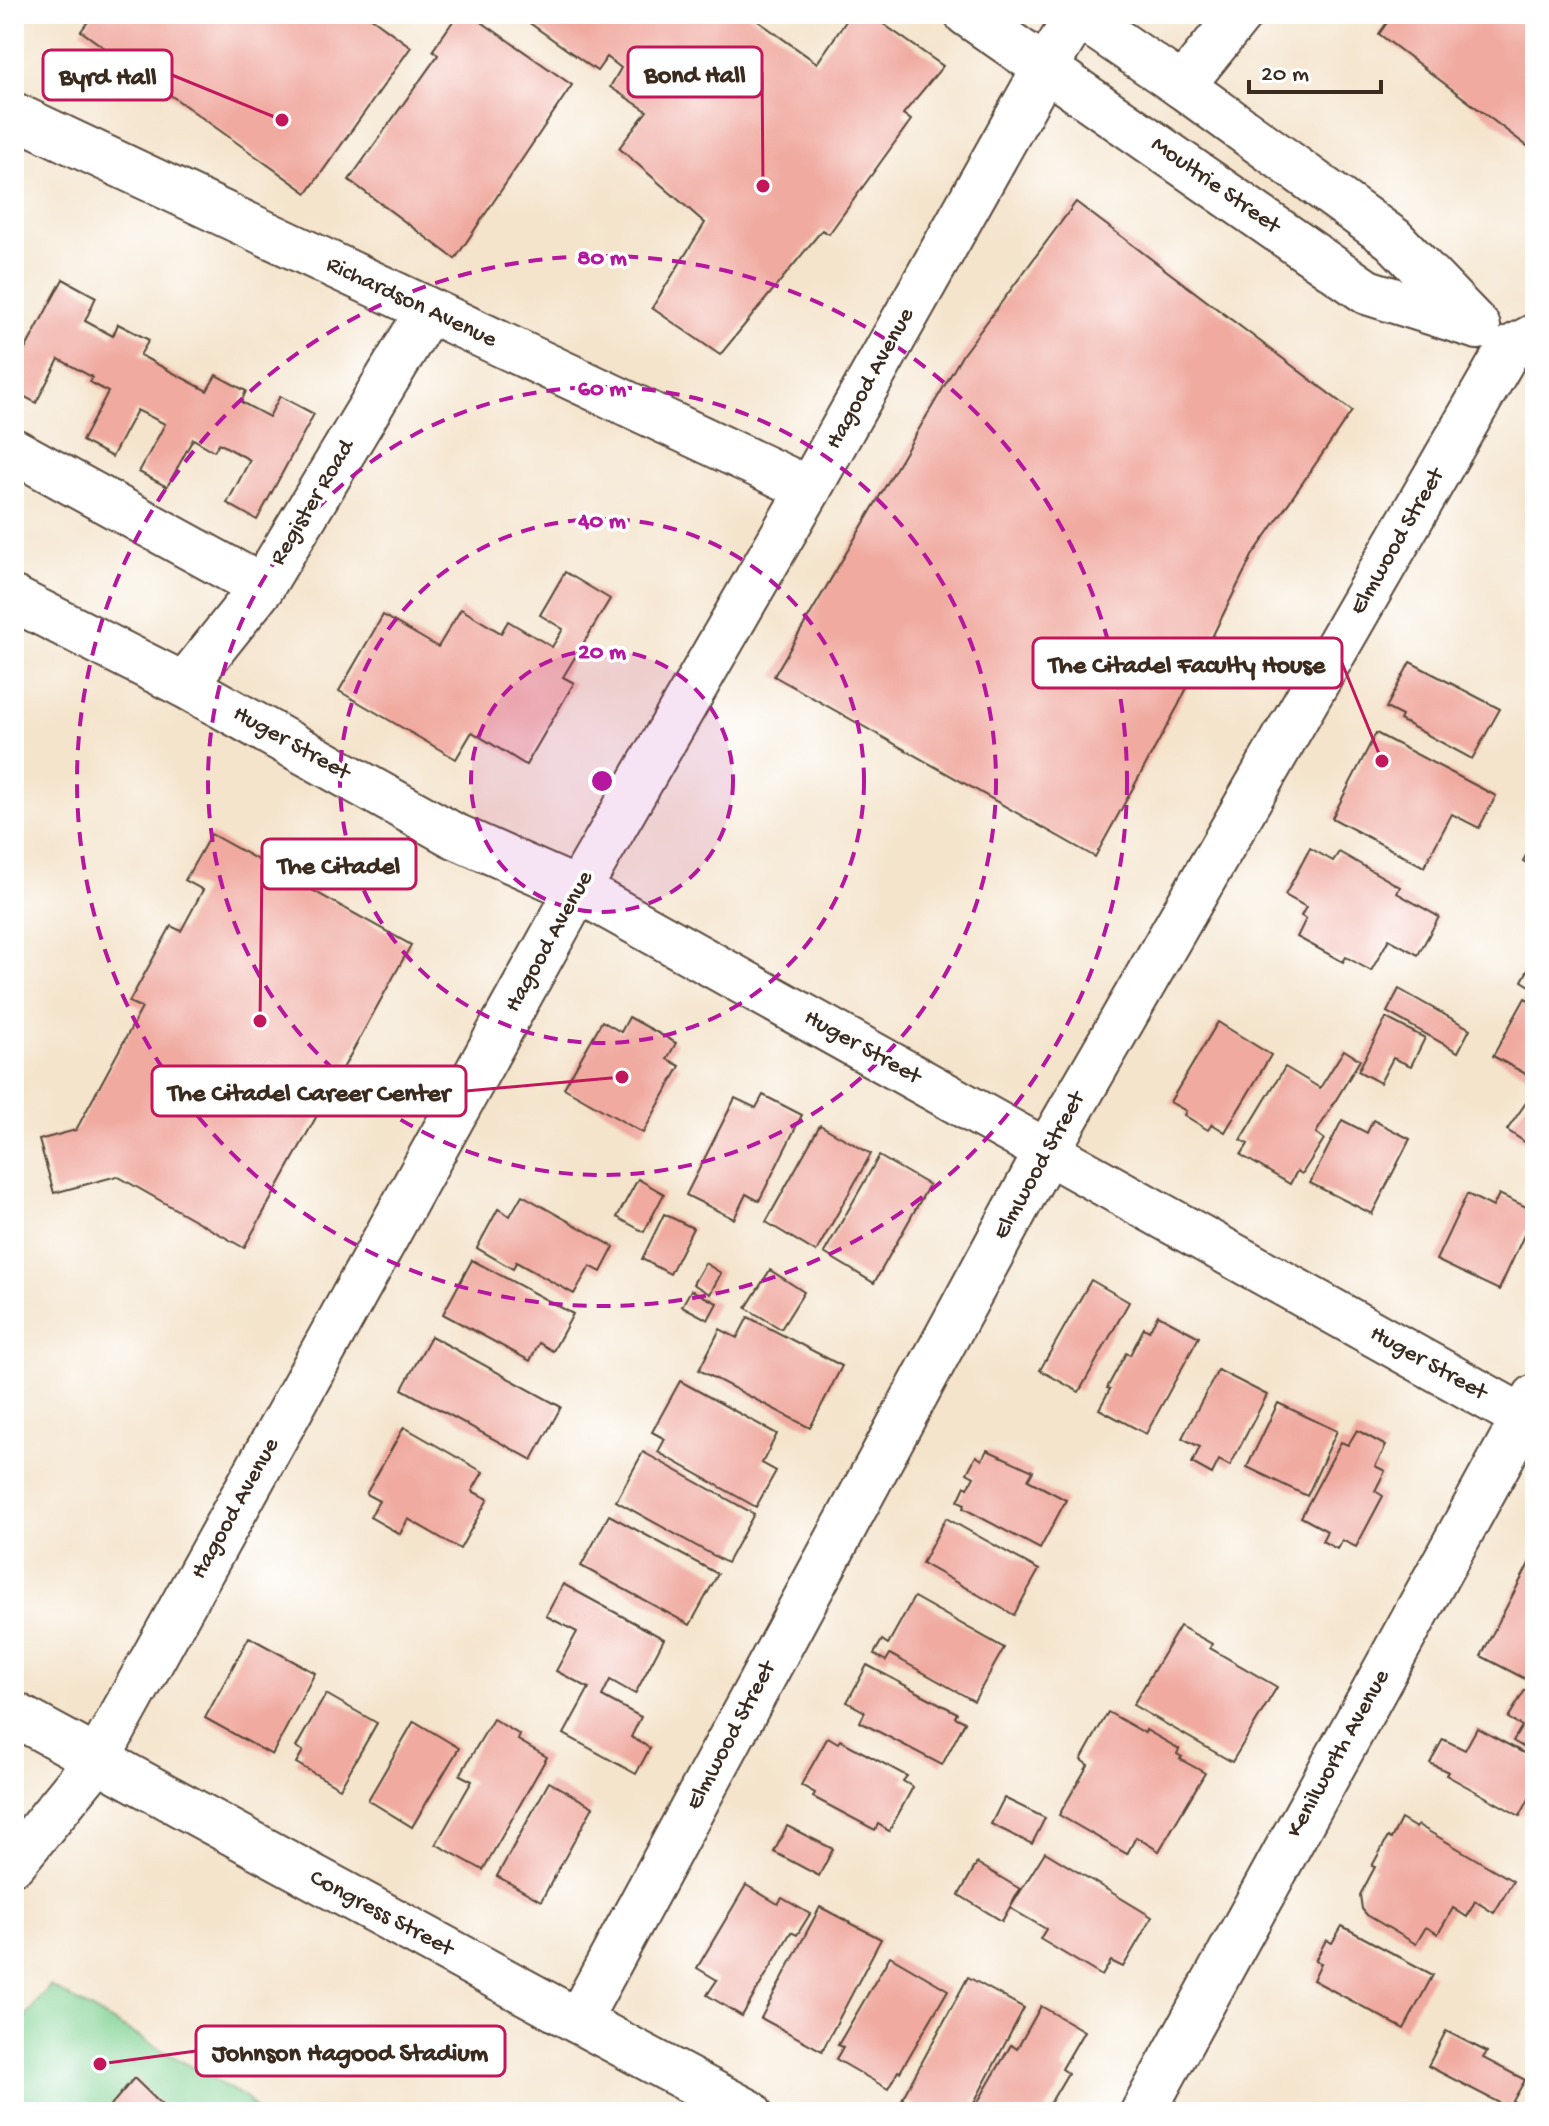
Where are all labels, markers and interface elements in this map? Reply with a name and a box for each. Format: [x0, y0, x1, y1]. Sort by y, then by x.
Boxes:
scale bar [1249, 44, 1381, 94]
callout: Bond Hall [628, 47, 762, 97]
callout: Byrd Hall [43, 50, 172, 100]
text: 20 m [1261, 61, 1309, 90]
text: Bond Hall [643, 62, 746, 93]
text: Byrd Hall [58, 64, 157, 95]
street label: Moultrie Street [1145, 131, 1287, 243]
text: 80 m [577, 245, 627, 274]
street label: Richardson Avenue [321, 251, 502, 356]
street label: Hagood Avenue [820, 303, 922, 455]
text: 60 m [578, 376, 626, 405]
street label: Register Road [264, 433, 363, 571]
street label: Elmwood Street [1344, 462, 1453, 620]
text: 40 m [577, 508, 626, 537]
callout: The Citadel Faculty House [1033, 638, 1342, 688]
text: 20 m [578, 639, 626, 668]
text: The Citadel Faculty House [1047, 652, 1327, 683]
street label: Huger Street [227, 700, 356, 789]
centre of rings [588, 767, 616, 795]
callout: The Citadel [262, 839, 416, 889]
text: The Citadel [276, 853, 401, 884]
street label: Hagood Avenue [499, 866, 601, 1018]
street label: Huger Street [798, 1004, 927, 1093]
callout: The Citadel Career Center [152, 1066, 466, 1116]
text: The Citadel Career Center [166, 1080, 453, 1111]
street label: Elmwood Street [987, 1085, 1094, 1245]
street label: Huger Street [1364, 1320, 1493, 1409]
street label: Hagood Avenue [185, 1433, 287, 1585]
street label: Elmwood Street [681, 1655, 784, 1815]
street label: Kenilworth Avenue [1281, 1664, 1397, 1843]
street label: Congress Street [304, 1864, 460, 1965]
callout: Johnson Hagood Stadium [196, 2026, 505, 2076]
text: Johnson Hagood Stadium [211, 2040, 489, 2071]

